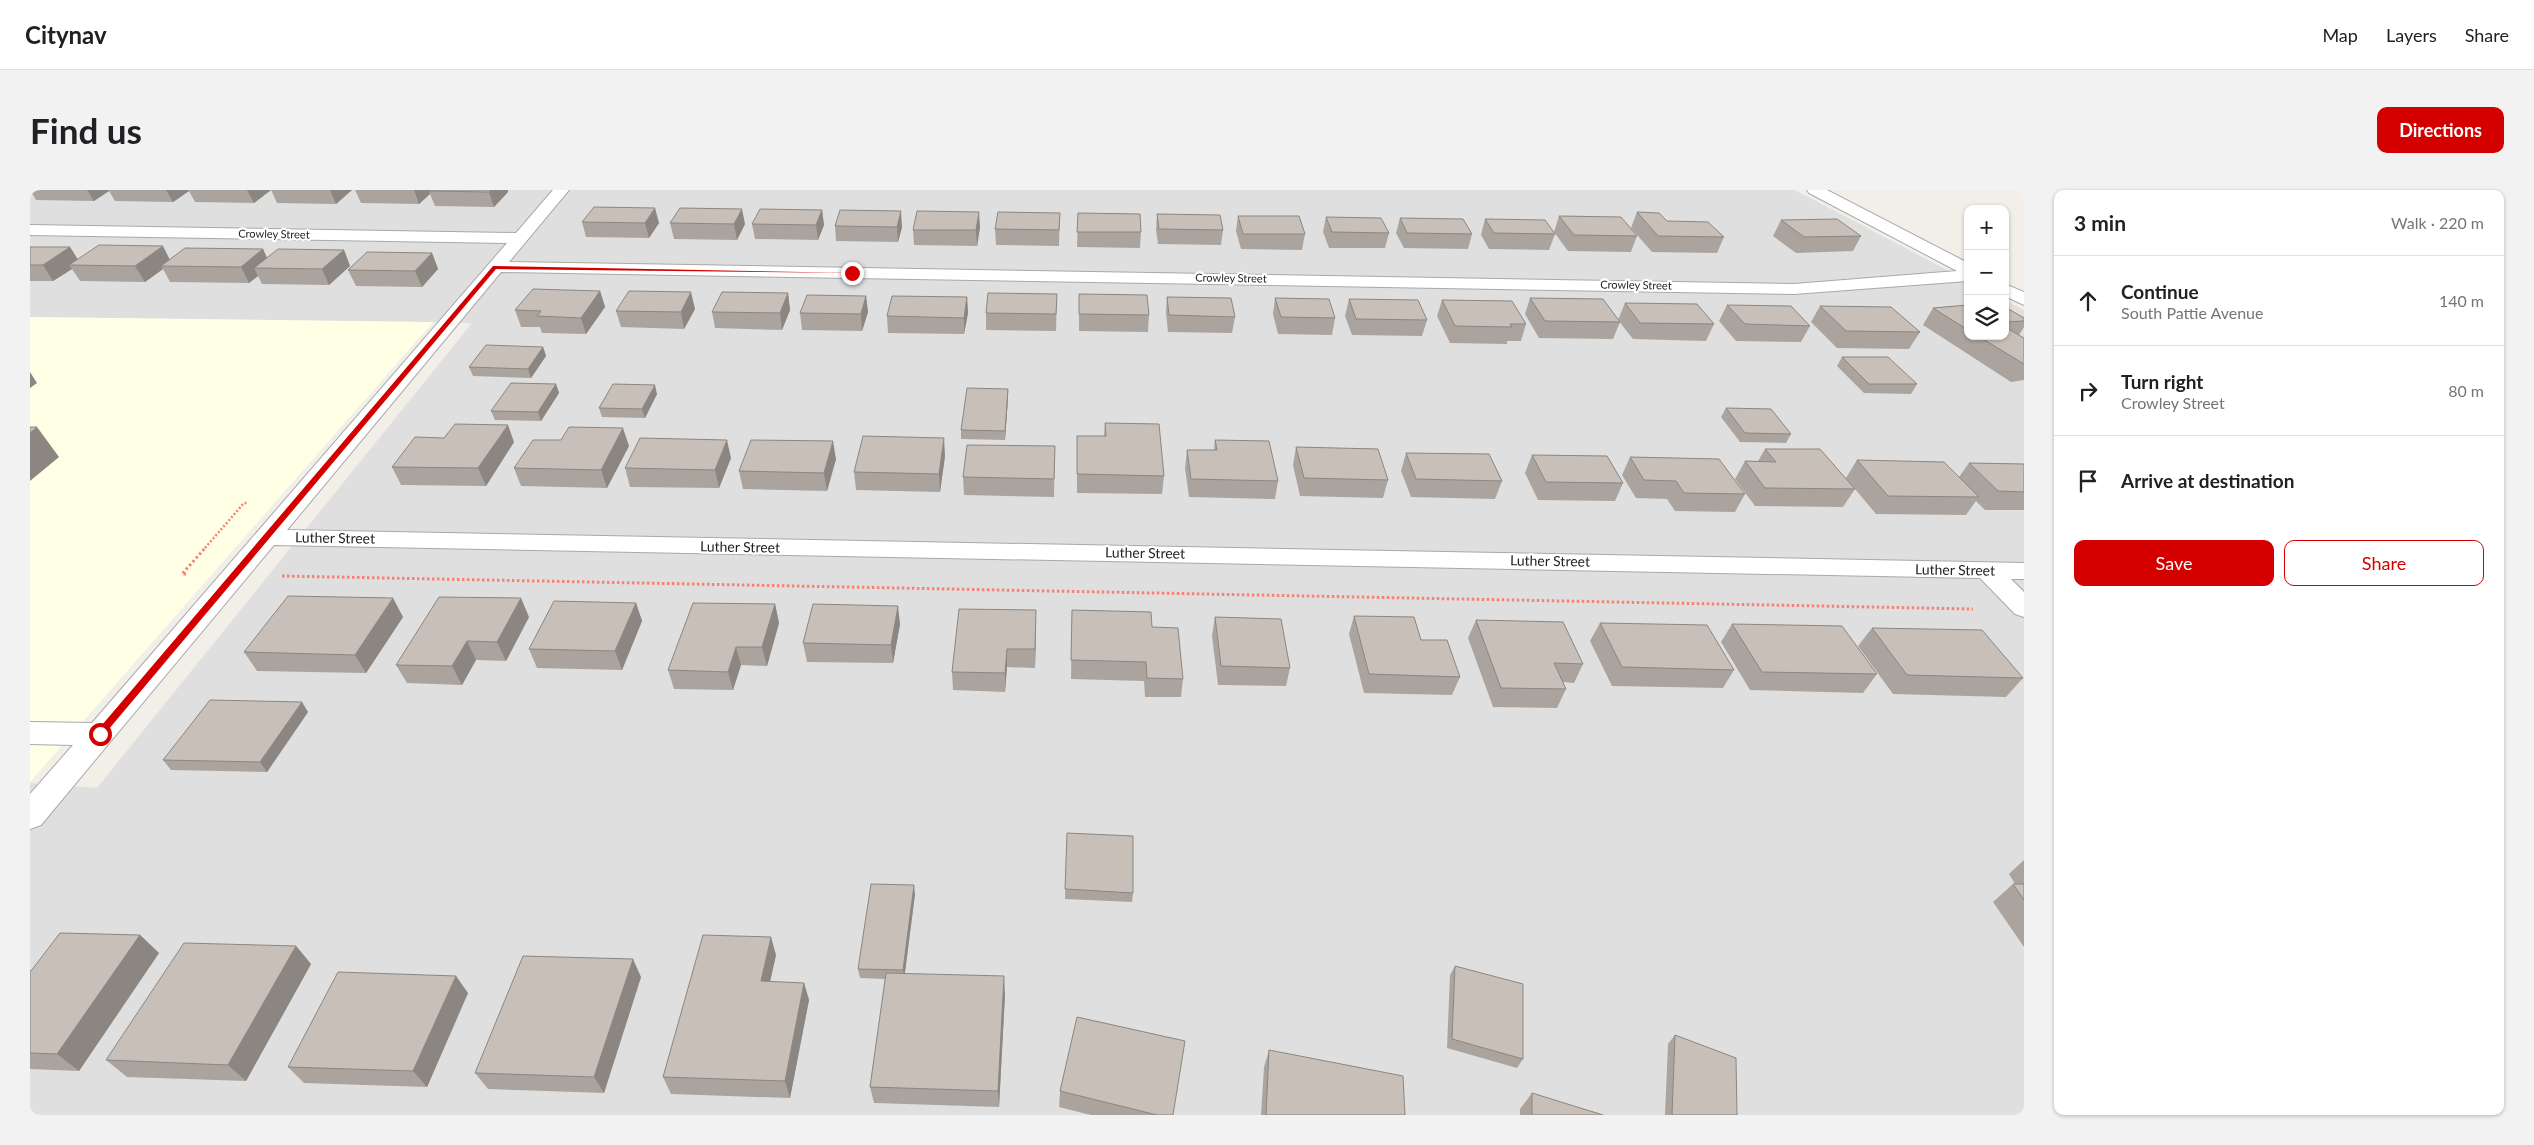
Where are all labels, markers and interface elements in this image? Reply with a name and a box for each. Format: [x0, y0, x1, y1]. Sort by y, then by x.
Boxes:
text: Citynav [25, 20, 107, 49]
text: Map [2322, 24, 2358, 46]
text: Layers [2386, 24, 2437, 46]
text: Share [2465, 24, 2509, 46]
button: Directions [2377, 107, 2504, 153]
text: Find us [30, 109, 142, 151]
map controls [1964, 205, 2009, 340]
button: + [1964, 205, 2009, 250]
text: 3 min [2074, 210, 2126, 235]
text: Walk · 220 m [2391, 213, 2484, 232]
street label: Crowley Street [238, 226, 310, 241]
button: − [1964, 250, 2009, 295]
route end [841, 262, 864, 285]
street label: Crowley Street [1195, 270, 1267, 285]
street label: Crowley Street [1600, 277, 1672, 292]
text: Continue [2121, 280, 2199, 303]
icon: ahead [2074, 287, 2102, 315]
text: 140 m [2439, 291, 2484, 310]
button: layers [1964, 295, 2009, 340]
text: South Pattie Avenue [2121, 303, 2263, 322]
text: Turn right [2121, 370, 2203, 393]
icon: right [2074, 377, 2102, 405]
text: 80 m [2448, 381, 2484, 400]
text: Crowley Street [2121, 393, 2225, 412]
icon: arrive [2074, 467, 2102, 495]
text: Arrive at destination [2121, 469, 2294, 492]
street label: Luther Street [295, 528, 375, 547]
street label: Luther Street [700, 537, 780, 556]
button: Save [2074, 540, 2274, 586]
button: Share [2284, 540, 2484, 586]
street label: Luther Street [1105, 543, 1185, 562]
street label: Luther Street [1510, 551, 1590, 570]
street label: Luther Street [1915, 560, 1995, 579]
route start [89, 723, 112, 746]

